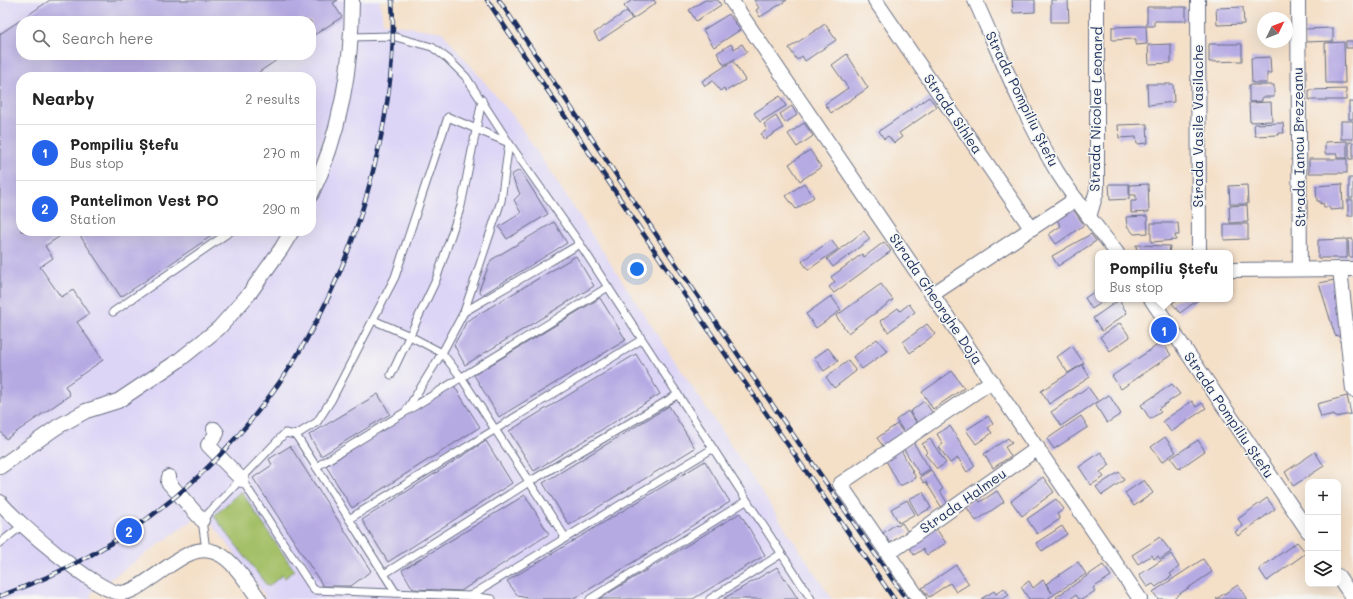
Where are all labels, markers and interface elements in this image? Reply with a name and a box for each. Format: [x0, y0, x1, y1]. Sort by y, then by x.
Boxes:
north arrow [1257, 12, 1293, 48]
search box [16, 16, 316, 60]
street label: Strada Nicolae Leonard [1085, 26, 1106, 192]
icon: search [30, 27, 52, 49]
text: Search here [62, 28, 153, 48]
street label: Strada Pompiliu Ștefu [981, 28, 1064, 170]
street label: Strada Vasile Vasilache [1188, 44, 1207, 208]
street label: Strada Iancu Brezeanu [1288, 67, 1309, 227]
street label: Strada Sihlea [920, 70, 987, 158]
text: Nearby [32, 87, 94, 109]
text: 2 results [245, 90, 300, 107]
text: Pompiliu Ștefu [70, 134, 179, 154]
text: 1 [42, 144, 48, 161]
text: 270 m [263, 144, 300, 161]
text: Bus stop [70, 154, 123, 171]
text: Pantelimon Vest PO [70, 190, 219, 210]
text: 2 [41, 200, 49, 217]
text: 290 m [263, 200, 300, 217]
text: Station [70, 210, 116, 227]
street label: Strada Gheorghe Doja [885, 229, 988, 368]
popup [1095, 250, 1233, 302]
text: Pompiliu Ștefu [1110, 258, 1218, 278]
your location [627, 259, 647, 279]
text: Bus stop [1110, 278, 1163, 295]
pin: 1 [1151, 315, 1177, 345]
street label: Strada Pompiliu Ștefu [1180, 348, 1279, 482]
street label: Strada Halmeu [916, 464, 1010, 538]
map controls [1305, 479, 1341, 587]
button: + [1305, 479, 1341, 515]
button: − [1305, 515, 1341, 551]
pin: 2 [116, 516, 142, 546]
button: layers [1305, 551, 1341, 587]

